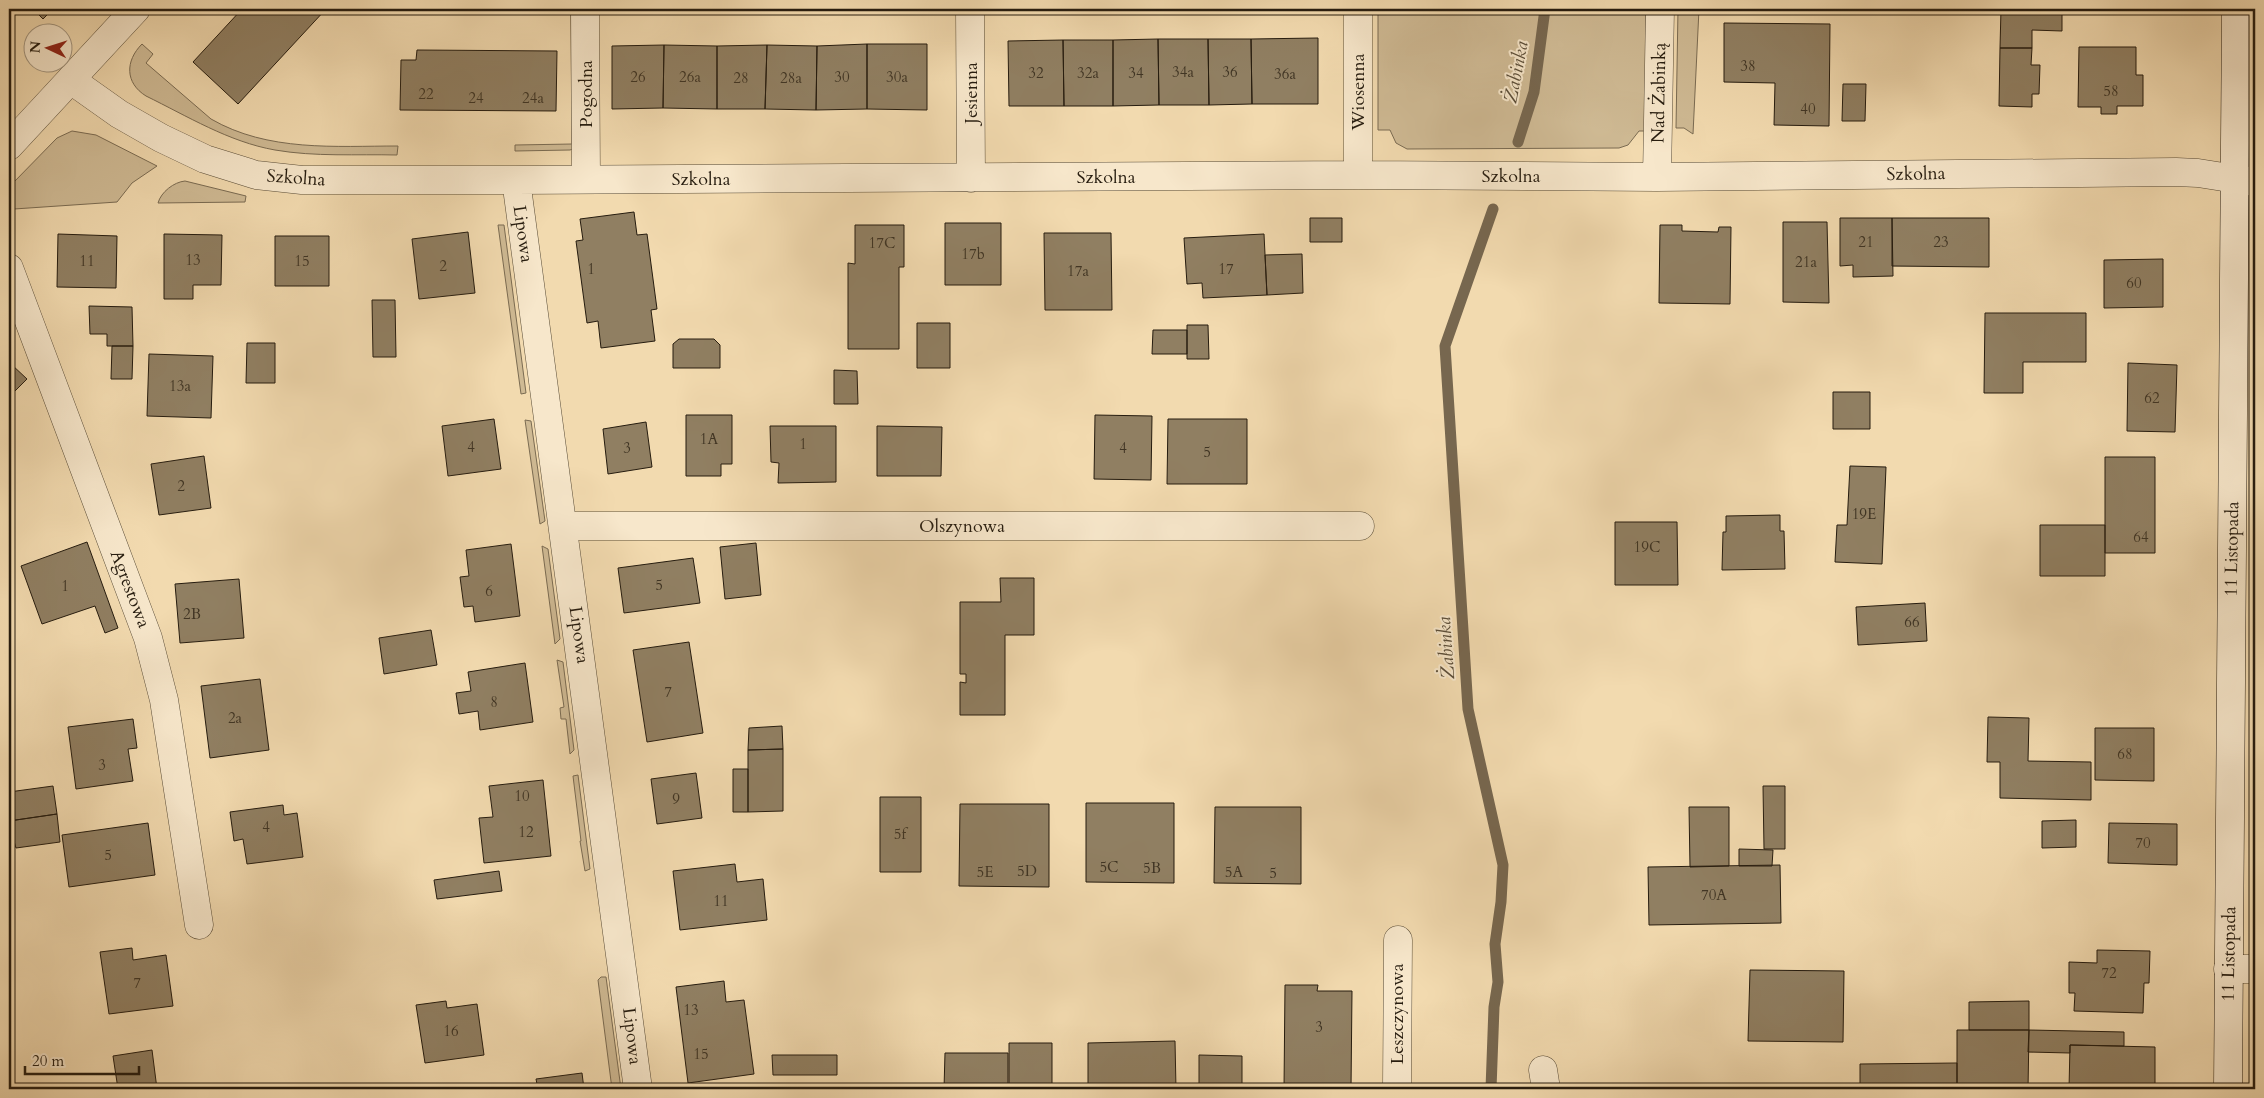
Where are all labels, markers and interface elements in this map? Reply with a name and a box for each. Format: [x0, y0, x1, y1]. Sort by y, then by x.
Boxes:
north arrow [22, 22, 72, 72]
water label: Żabinka [1497, 38, 1535, 105]
text: N [26, 40, 45, 54]
street label: Nad Żabinką [1646, 42, 1672, 143]
street label: Wiosenna [1346, 53, 1371, 132]
house number: 38 [1740, 56, 1756, 76]
street label: Pogodna [574, 60, 599, 128]
street label: Jesienna [959, 62, 984, 127]
house number: 34a [1172, 62, 1194, 82]
house number: 36 [1222, 62, 1238, 82]
house number: 32 [1028, 63, 1044, 83]
house number: 32a [1077, 63, 1099, 83]
house number: 34 [1128, 63, 1144, 83]
house number: 36a [1274, 64, 1296, 84]
house number: 26 [630, 67, 646, 87]
house number: 26a [679, 67, 701, 87]
house number: 30 [834, 67, 850, 87]
house number: 30a [886, 67, 908, 87]
house number: 28 [733, 68, 749, 88]
house number: 28a [780, 68, 802, 88]
house number: 58 [2103, 81, 2119, 101]
house number: 22 [418, 84, 434, 104]
house number: 24 [468, 88, 484, 108]
house number: 24a [522, 88, 544, 108]
house number: 40 [1800, 99, 1816, 119]
street label: Szkolna [1886, 161, 1946, 187]
street label: Szkolna [266, 163, 327, 193]
street label: Szkolna [1481, 164, 1541, 189]
street label: Szkolna [1076, 165, 1136, 190]
street label: Szkolna [671, 167, 731, 192]
street label: Lipowa [507, 204, 539, 264]
house number: 21 [1858, 232, 1874, 252]
house number: 23 [1933, 232, 1949, 252]
house number: 17C [869, 233, 895, 253]
house number: 17b [961, 244, 985, 264]
house number: 13 [185, 250, 201, 270]
house number: 11 [79, 251, 95, 271]
house number: 15 [294, 251, 310, 271]
house number: 21a [1795, 252, 1817, 272]
house number: 2 [439, 256, 447, 276]
house number: 1 [587, 259, 595, 279]
house number: 17 [1218, 259, 1234, 279]
house number: 17a [1067, 261, 1089, 281]
house number: 60 [2126, 273, 2142, 293]
house number: 13a [169, 376, 191, 396]
house number: 62 [2144, 388, 2160, 408]
house number: 1A [700, 429, 719, 449]
house number: 1 [799, 434, 807, 454]
house number: 4 [467, 437, 475, 457]
house number: 3 [623, 438, 631, 458]
house number: 4 [1119, 438, 1127, 458]
house number: 5 [1203, 442, 1211, 462]
house number: 2 [177, 476, 185, 496]
street label: 11 Listopada [2219, 501, 2245, 597]
house number: 19E [1852, 504, 1876, 524]
street label: Olszynowa [919, 514, 1005, 539]
house number: 64 [2133, 527, 2149, 547]
house number: 19C [1634, 537, 1660, 557]
street label: Agrestowa [104, 547, 156, 632]
house number: 5 [655, 575, 663, 595]
house number: 1 [61, 576, 69, 596]
house number: 6 [485, 581, 493, 601]
house number: 2B [183, 604, 201, 624]
street label: Lipowa [563, 605, 595, 665]
house number: 66 [1904, 612, 1920, 632]
water label: Żabinka [1431, 615, 1461, 680]
house number: 7 [664, 682, 672, 702]
house number: 8 [490, 692, 498, 712]
house number: 2a [228, 708, 243, 728]
house number: 68 [2117, 744, 2133, 764]
house number: 3 [98, 755, 106, 775]
house number: 10 [514, 786, 530, 806]
house number: 9 [672, 789, 680, 809]
house number: 4 [262, 817, 270, 837]
house number: 12 [518, 822, 534, 842]
house number: 5f [894, 824, 909, 844]
house number: 70 [2135, 833, 2151, 853]
house number: 5 [104, 845, 112, 865]
house number: 5C [1099, 857, 1119, 877]
house number: 5B [1143, 858, 1161, 878]
house number: 5D [1017, 861, 1037, 881]
house number: 5E [977, 862, 993, 882]
house number: 5A [1225, 862, 1244, 882]
house number: 5 [1269, 863, 1277, 883]
house number: 70A [1701, 885, 1727, 905]
house number: 11 [713, 891, 729, 911]
street label: 11 Listopada [2216, 906, 2242, 1002]
street label: Leszczynowa [1385, 963, 1410, 1065]
house number: 72 [2101, 963, 2117, 983]
house number: 7 [133, 973, 141, 993]
house number: 13 [683, 1000, 699, 1020]
street label: Lipowa [616, 1006, 648, 1066]
house number: 3 [1315, 1017, 1323, 1037]
house number: 16 [443, 1021, 459, 1041]
scale bar [25, 1043, 139, 1075]
house number: 15 [693, 1044, 709, 1064]
text: 20 m [32, 1051, 64, 1071]

